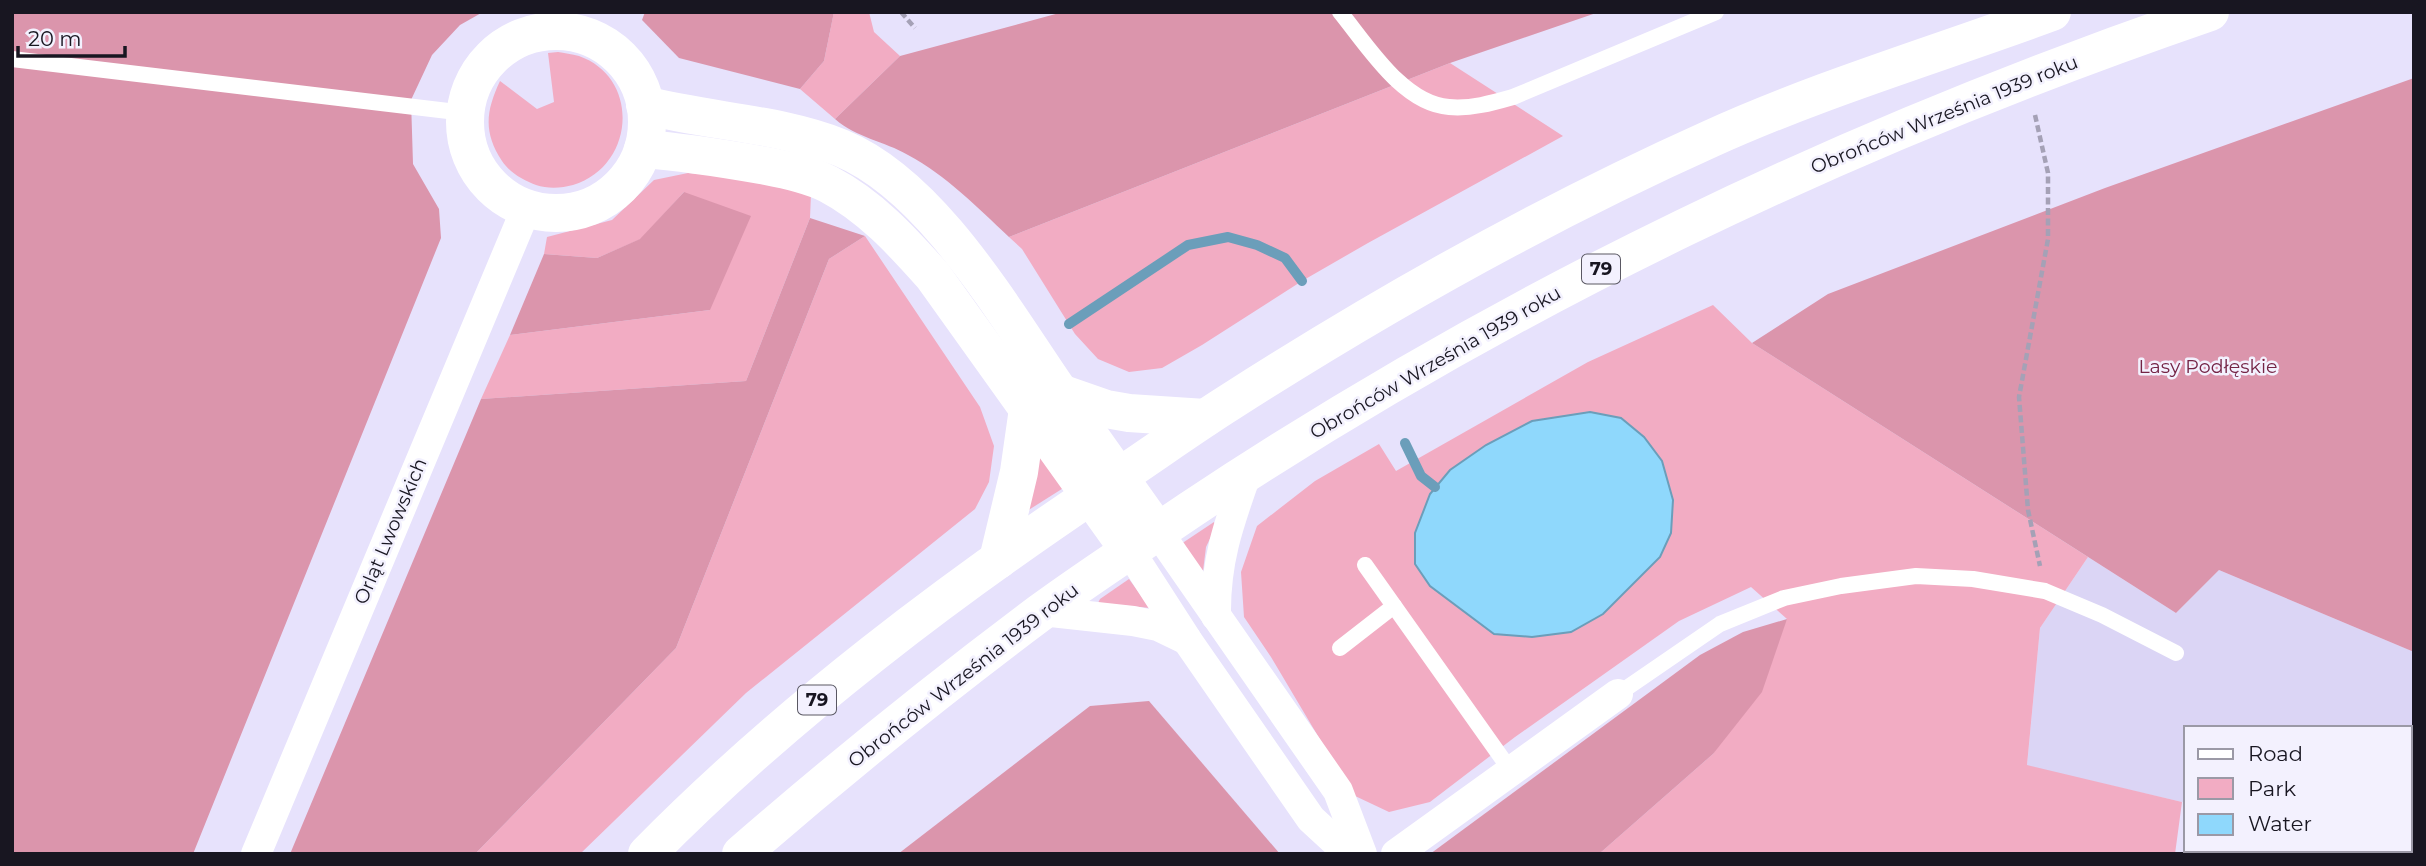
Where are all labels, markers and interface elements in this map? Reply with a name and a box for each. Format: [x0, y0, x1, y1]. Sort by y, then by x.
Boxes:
scale bar [18, 14, 124, 58]
text: 20 m [28, 26, 82, 51]
street label: Obrońców Września 1939 roku [1807, 50, 2081, 179]
road number: 79 [1582, 255, 1620, 284]
street label: Obrońców Września 1939 roku [1306, 281, 1565, 444]
park label: Lasy Podłęskie [2138, 355, 2278, 378]
street label: Orląt Lwowskich [349, 455, 432, 608]
street label: Obrońców Września 1939 roku [844, 578, 1083, 773]
road number: 79 [798, 686, 836, 714]
legend [2184, 726, 2412, 852]
text: Road [2248, 741, 2303, 766]
text: Park [2248, 776, 2296, 801]
text: Water [2248, 811, 2312, 836]

